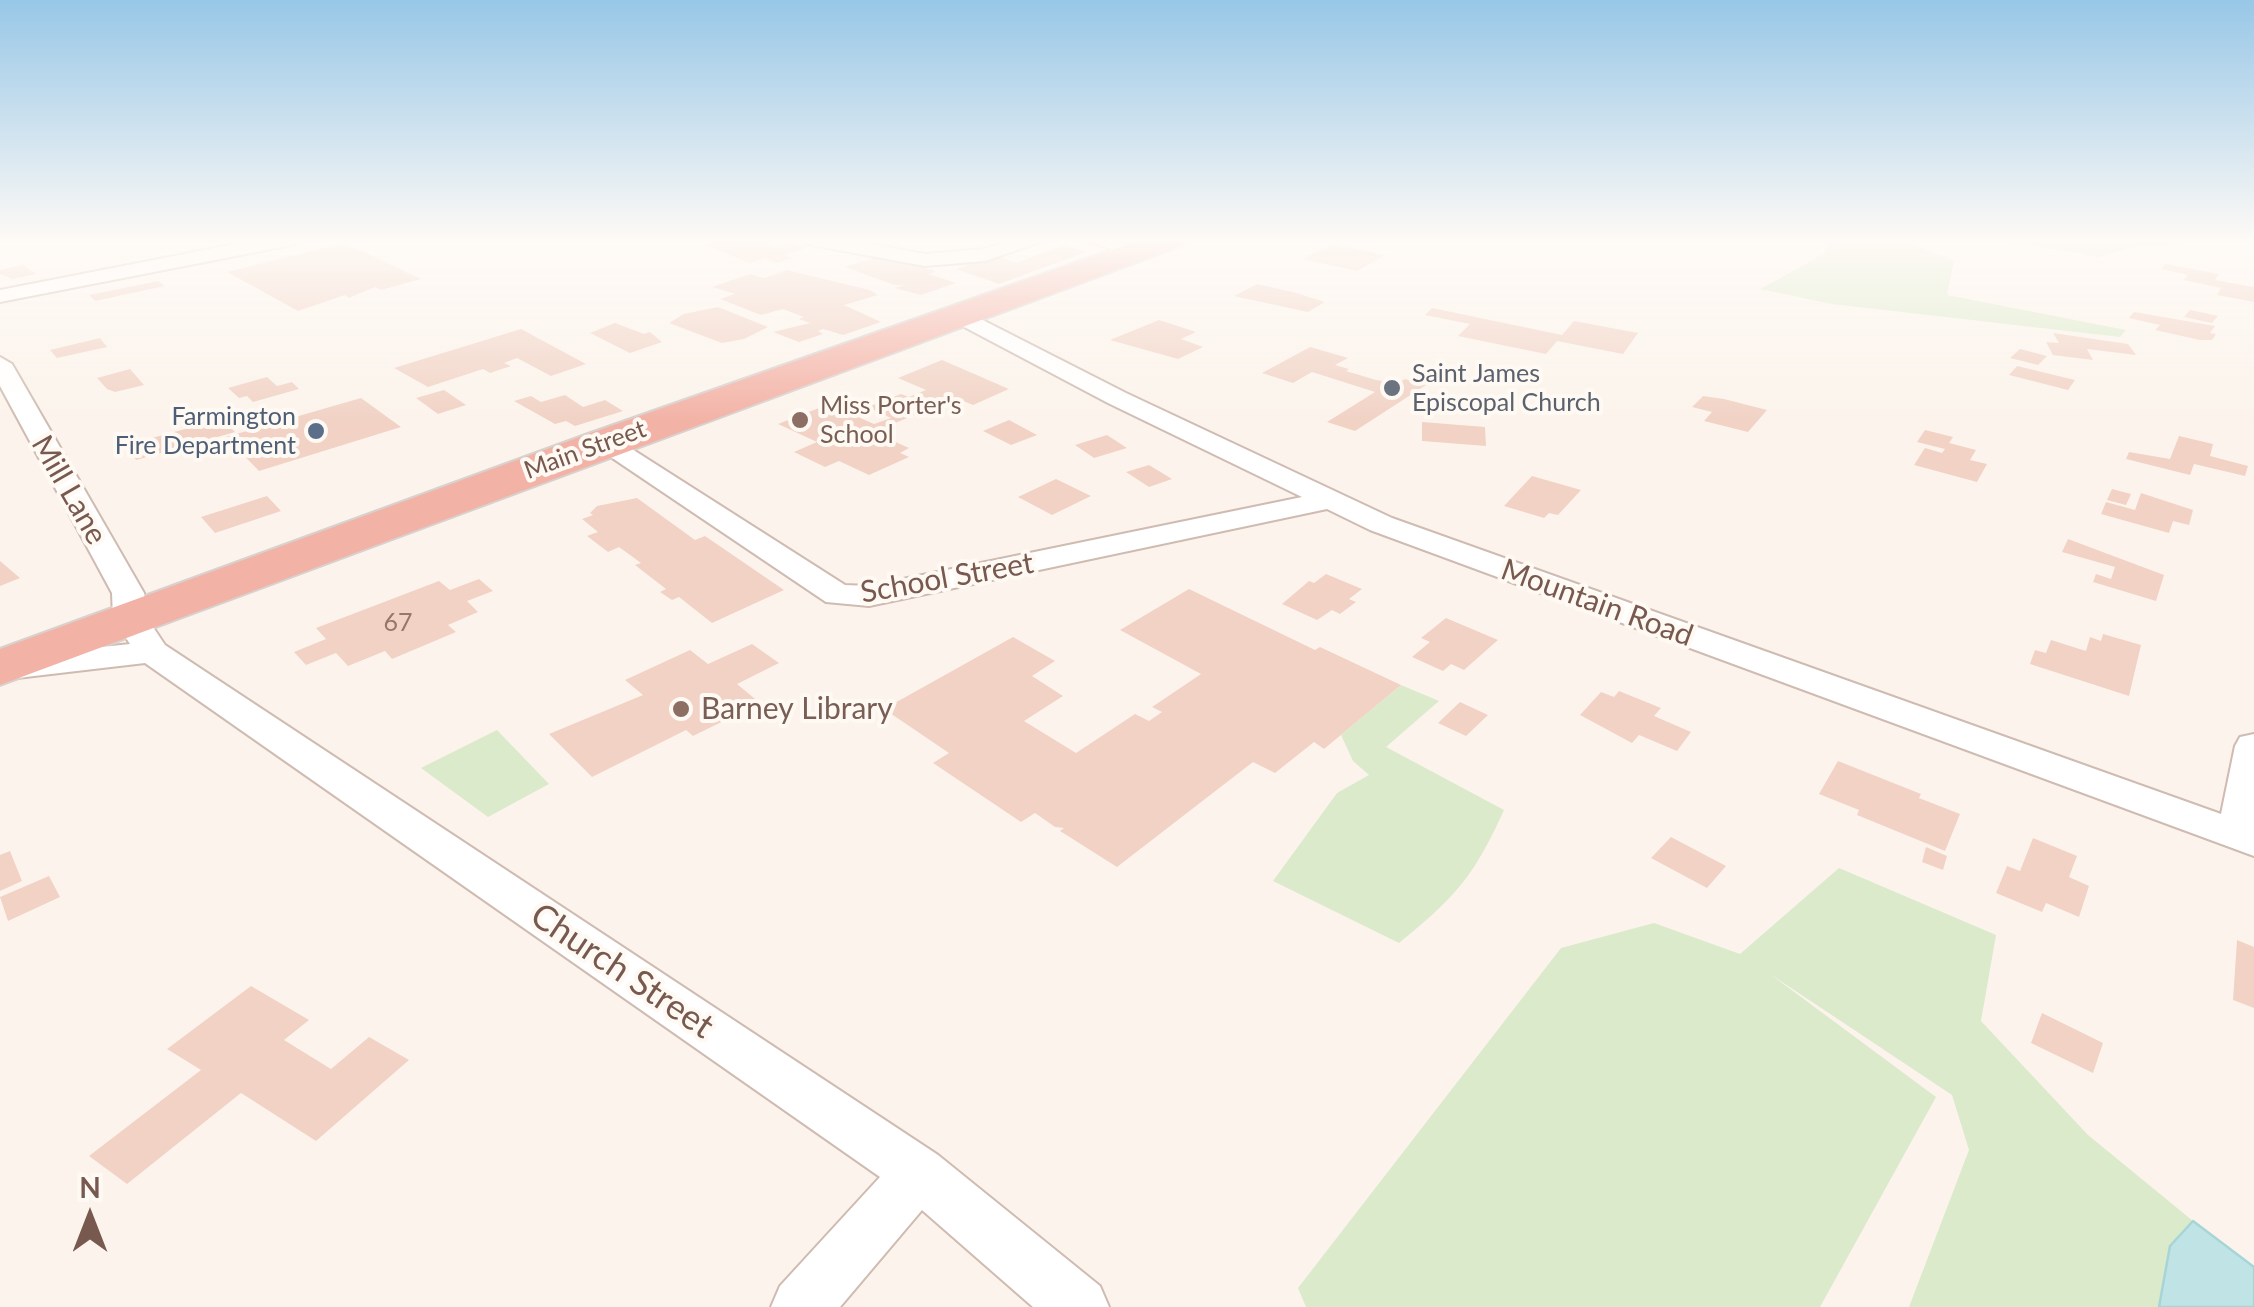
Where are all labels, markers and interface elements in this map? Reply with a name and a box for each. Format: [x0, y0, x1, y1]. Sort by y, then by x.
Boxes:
place label: Saint James Episcopal Church [1412, 359, 1601, 418]
marker: Saint James Episcopal Church [1381, 377, 1403, 399]
place label: Miss Porter's School [820, 391, 962, 450]
place label: Farmington Fire Department [115, 402, 296, 461]
marker: Miss Porter's School [789, 409, 811, 431]
street label: Main Street [520, 414, 650, 486]
marker: Farmington Fire Department [305, 420, 327, 442]
street label: Mill Lane [24, 429, 114, 551]
street label: School Street [858, 545, 1036, 611]
street label: Mountain Road [1496, 552, 1698, 654]
house number: 67 [384, 608, 412, 638]
place label: Barney Library [701, 691, 893, 727]
marker: Barney Library [670, 698, 692, 720]
street label: Church Street [522, 894, 722, 1048]
north arrow [40, 1167, 140, 1267]
text: N [79, 1170, 101, 1204]

